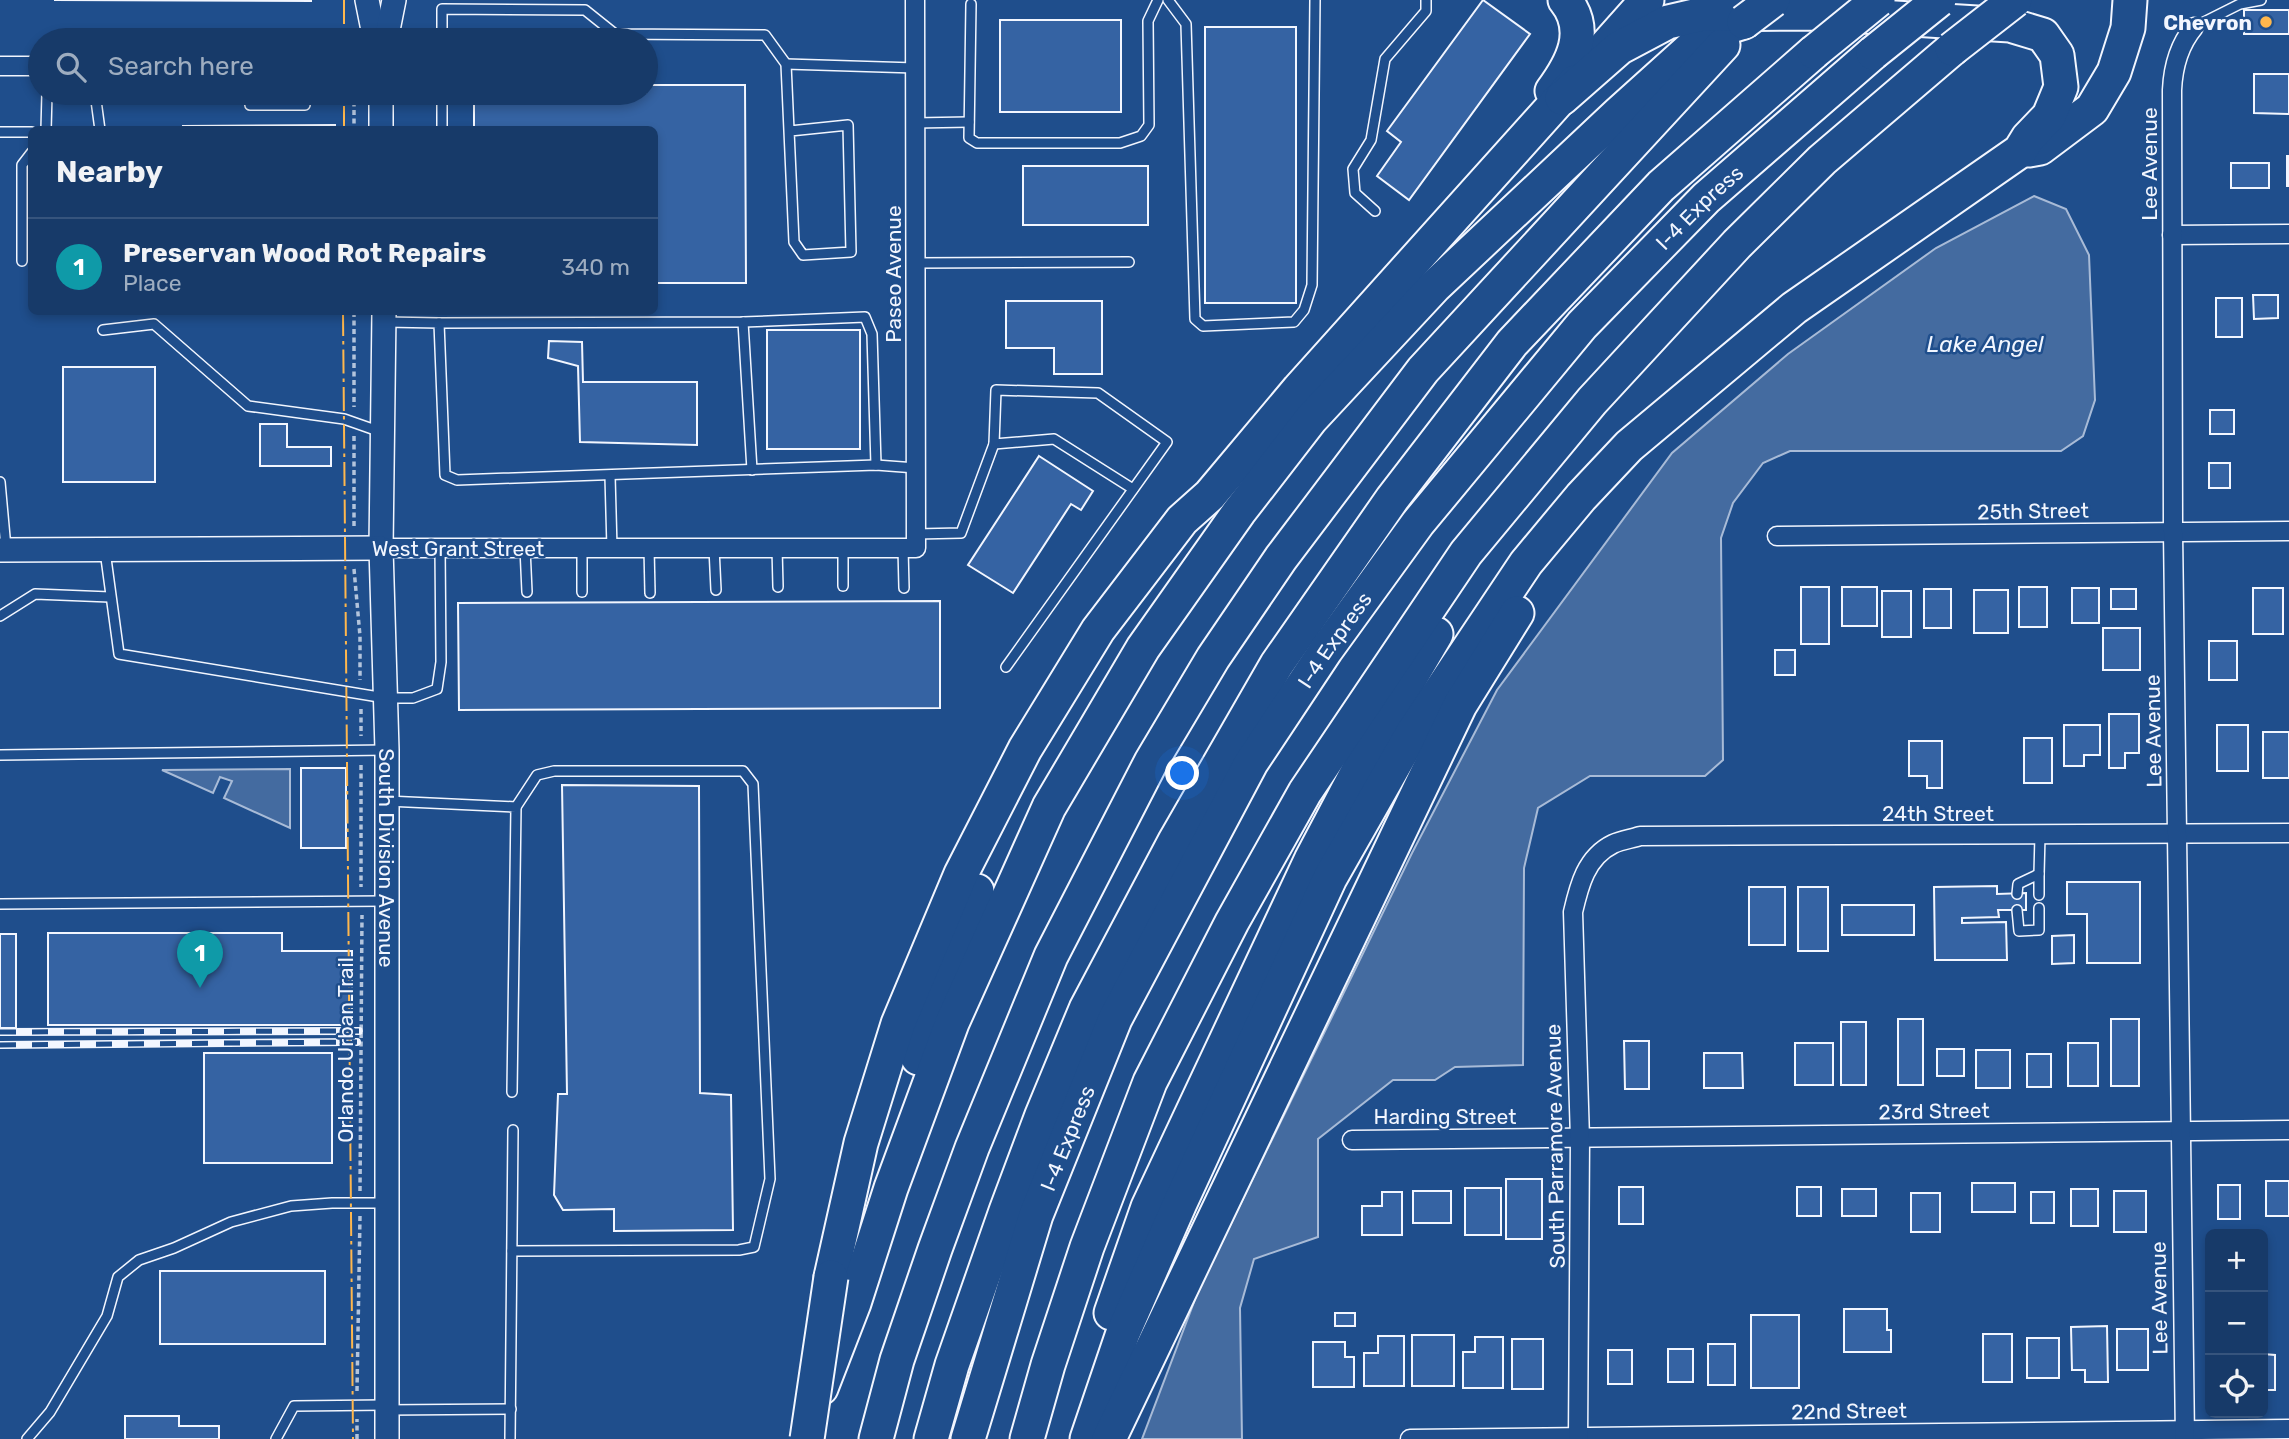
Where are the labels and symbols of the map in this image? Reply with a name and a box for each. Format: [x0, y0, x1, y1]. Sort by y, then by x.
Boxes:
place label: Chevron [2163, 10, 2252, 35]
marker: Chevron [2258, 14, 2274, 30]
street label: Lee Avenue [2137, 107, 2162, 221]
street label: I-4 Express [1650, 159, 1748, 255]
street label: Paseo Avenue [881, 205, 906, 343]
water label: Lake Angel [1926, 330, 2044, 358]
street label: 25th Street [1977, 498, 2089, 524]
street label: West Grant Street [372, 536, 544, 561]
street label: I-4 Express [1292, 587, 1377, 692]
street label: Lee Avenue [2140, 674, 2166, 788]
street label: South Division Avenue [375, 748, 400, 967]
your location [1165, 756, 1199, 790]
street label: 24th Street [1882, 801, 1994, 826]
pin: 1 [177, 930, 223, 988]
street label: Orlando Urban Trail [333, 957, 358, 1143]
street label: South Parramore Avenue [1540, 1024, 1570, 1268]
street label: I-4 Express [1035, 1082, 1099, 1195]
street label: 23rd Street [1878, 1098, 1990, 1124]
street label: Harding Street [1373, 1104, 1517, 1129]
street label: Lee Avenue [2146, 1241, 2172, 1355]
street label: 22nd Street [1791, 1397, 1907, 1425]

